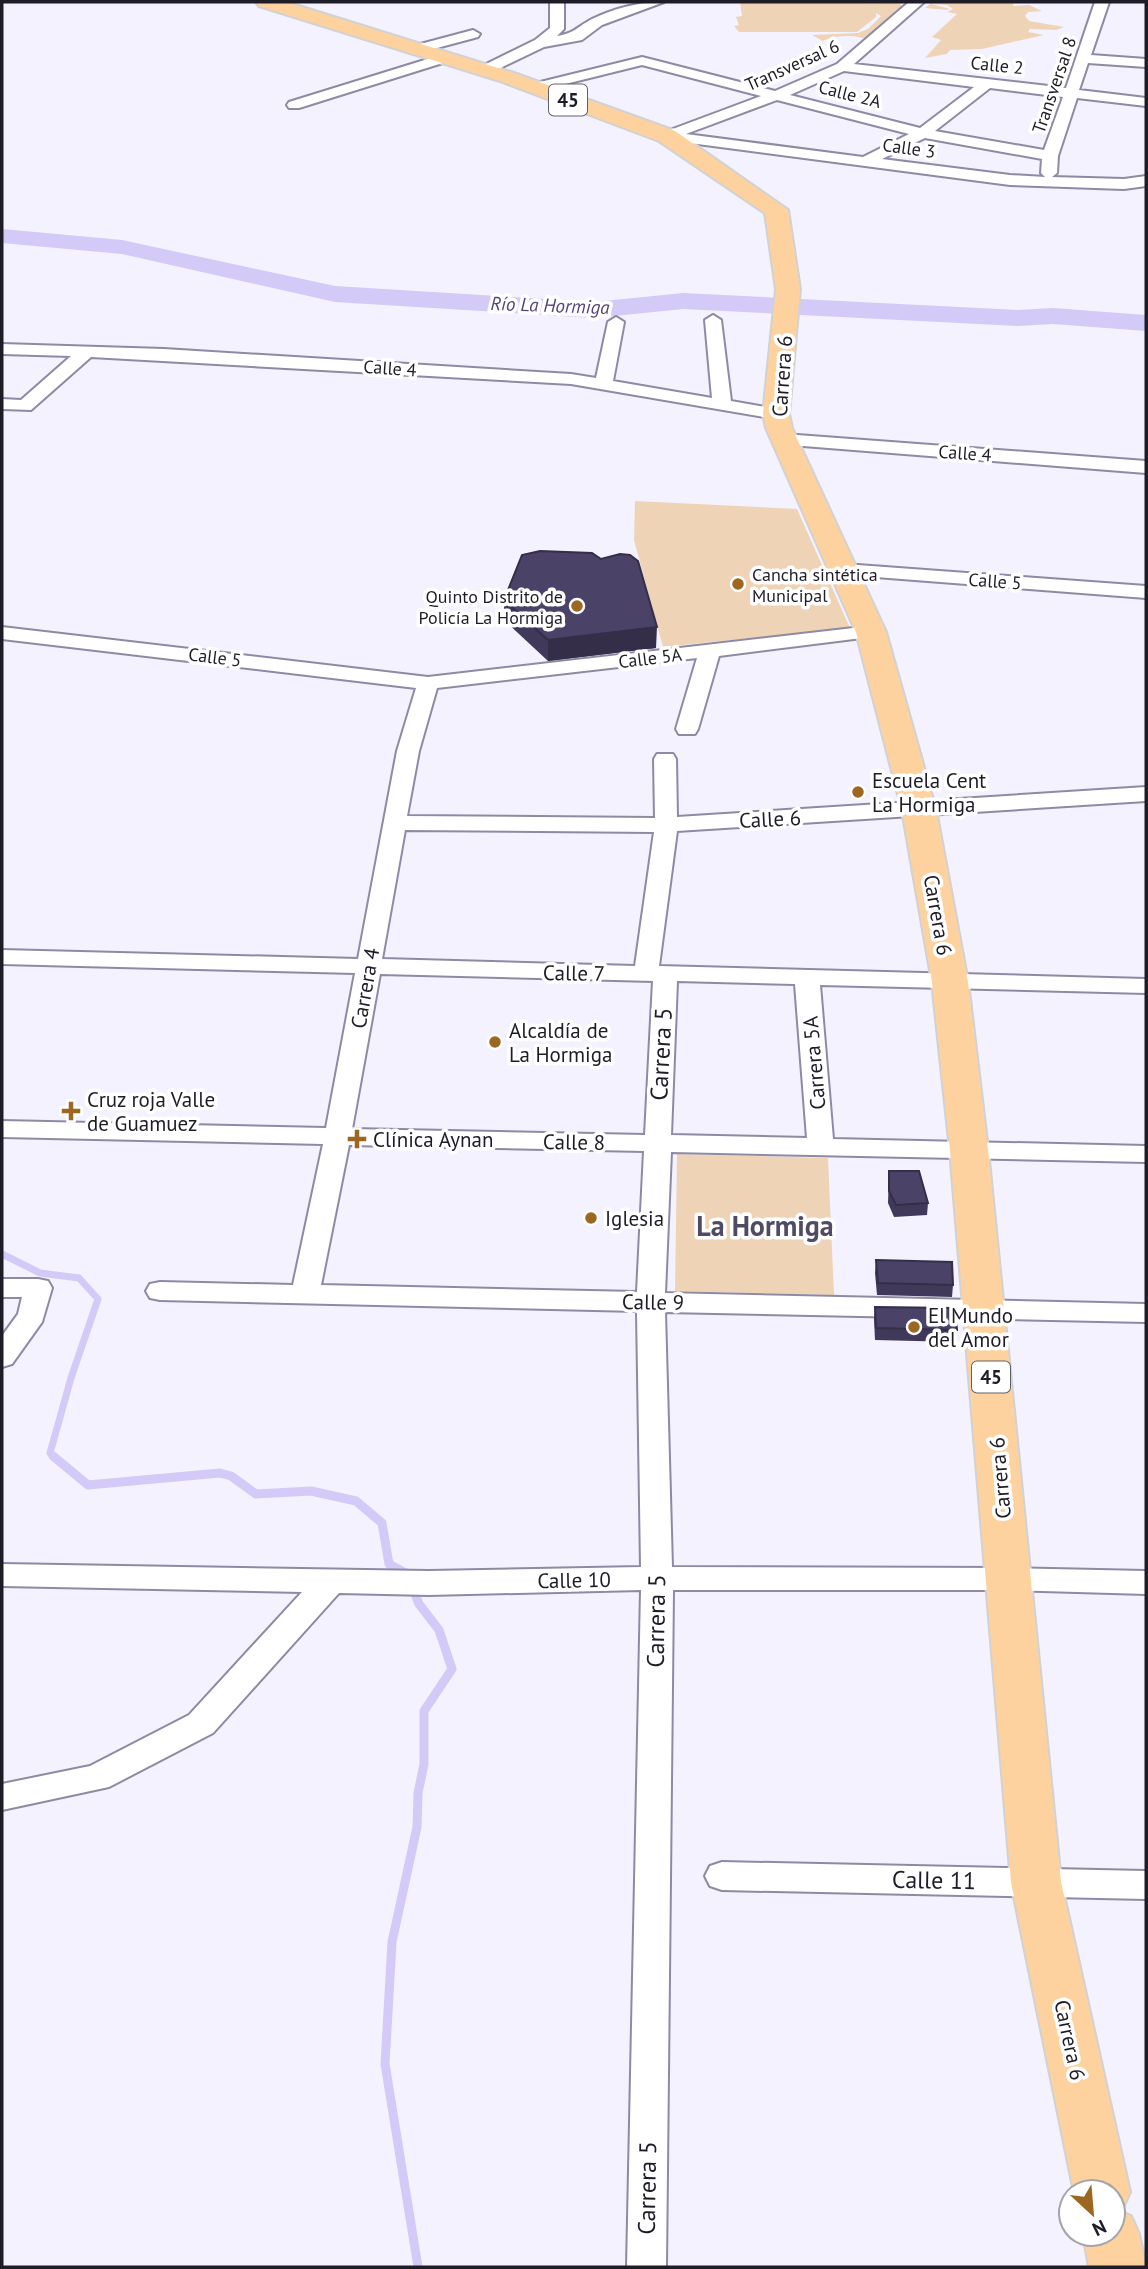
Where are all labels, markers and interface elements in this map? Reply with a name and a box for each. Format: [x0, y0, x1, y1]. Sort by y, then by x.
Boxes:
street label: Transversal 6 [741, 34, 843, 96]
street label: Transversal 8 [1027, 34, 1081, 136]
street label: Calle 2 [969, 51, 1025, 79]
street label: Calle 2A [816, 75, 884, 113]
road number: 45 [549, 85, 587, 116]
street label: Calle 3 [881, 133, 937, 163]
water label: Río La Hormiga [490, 291, 611, 319]
street label: Carrera 6 [766, 334, 798, 418]
street label: Calle 4 [363, 355, 418, 381]
street label: Calle 4 [938, 440, 993, 466]
place label: Cancha sintética Municipal [752, 563, 878, 607]
street label: Calle 5 [968, 568, 1022, 594]
marker: Cancha sintética Municipal [730, 576, 746, 592]
place label: Quinto Distrito de Policía La Hormiga [419, 585, 563, 629]
marker: Quinto Distrito de Policía La Hormiga [569, 598, 585, 614]
street label: Calle 5 [187, 642, 243, 672]
street label: Calle 5A [617, 643, 683, 673]
place label: Escuela Cent La Hormiga [872, 767, 986, 818]
marker: Escuela Cent La Hormiga [850, 784, 866, 800]
street label: Calle 6 [738, 804, 802, 834]
street label: Carrera 6 [918, 872, 958, 958]
street label: Carrera 4 [345, 945, 385, 1031]
street label: Calle 7 [543, 959, 605, 987]
street label: Carrera 5 [643, 1007, 679, 1101]
street label: Carrera 5A [796, 1014, 832, 1111]
place label: Alcaldía de La Hormiga [509, 1017, 612, 1068]
marker: Alcaldía de La Hormiga [487, 1034, 503, 1050]
place label: Cruz roja Valle de Guamuez [87, 1086, 215, 1137]
marker: Cruz roja Valle de Guamuez [61, 1101, 81, 1121]
place label: Clínica Aynan [373, 1126, 493, 1153]
street label: Calle 8 [543, 1128, 605, 1156]
marker: Clínica Aynan [347, 1129, 367, 1149]
place label: Iglesia [605, 1205, 664, 1232]
district label: La Hormiga [696, 1207, 834, 1244]
marker: Iglesia [583, 1210, 599, 1226]
street label: Calle 9 [622, 1288, 684, 1316]
place label: El Mundo del Amor [928, 1302, 1013, 1353]
marker: El Mundo del Amor [906, 1319, 922, 1335]
road number: 45 [972, 1362, 1010, 1392]
street label: Carrera 6 [983, 1436, 1017, 1520]
street label: Calle 10 [537, 1566, 611, 1594]
street label: Carrera 5 [640, 1574, 672, 1668]
street label: Calle 11 [892, 1864, 976, 1896]
street label: Carrera 6 [1048, 1997, 1092, 2083]
street label: Carrera 5 [631, 2141, 663, 2235]
north arrow [1057, 2178, 1127, 2248]
text: N [1089, 2215, 1110, 2242]

